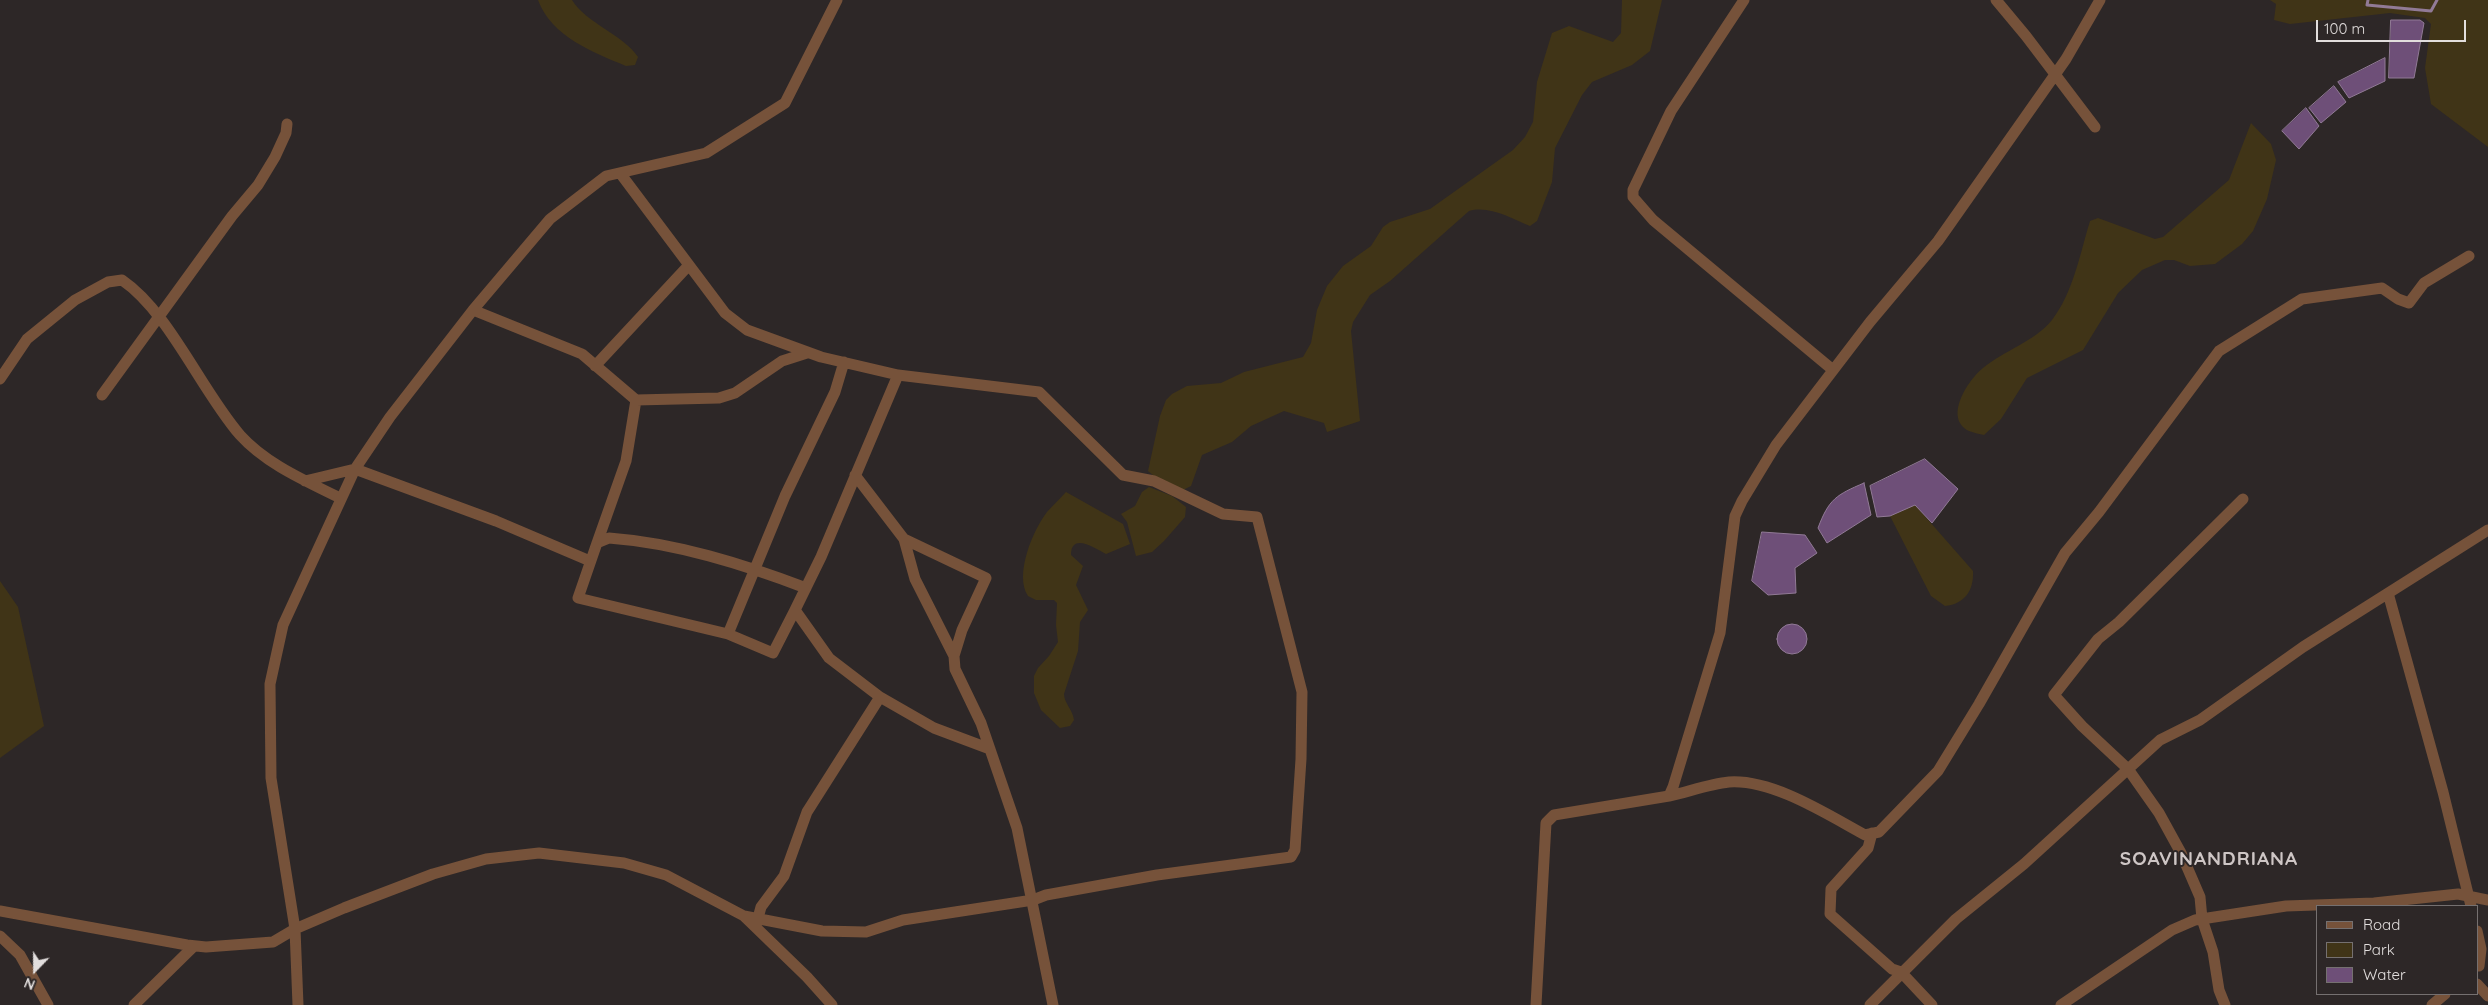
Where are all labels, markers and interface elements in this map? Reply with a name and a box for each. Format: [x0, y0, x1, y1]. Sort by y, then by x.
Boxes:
scale bar [2318, 10, 2468, 42]
text: 100 m [2324, 19, 2365, 38]
district label: SOAVINANDRIANA [2118, 848, 2300, 870]
legend [2316, 905, 2478, 995]
text: Road [2363, 915, 2400, 934]
text: Park [2363, 940, 2395, 959]
north arrow [10, 945, 60, 995]
text: Water [2363, 965, 2406, 984]
text: N [21, 974, 38, 994]

